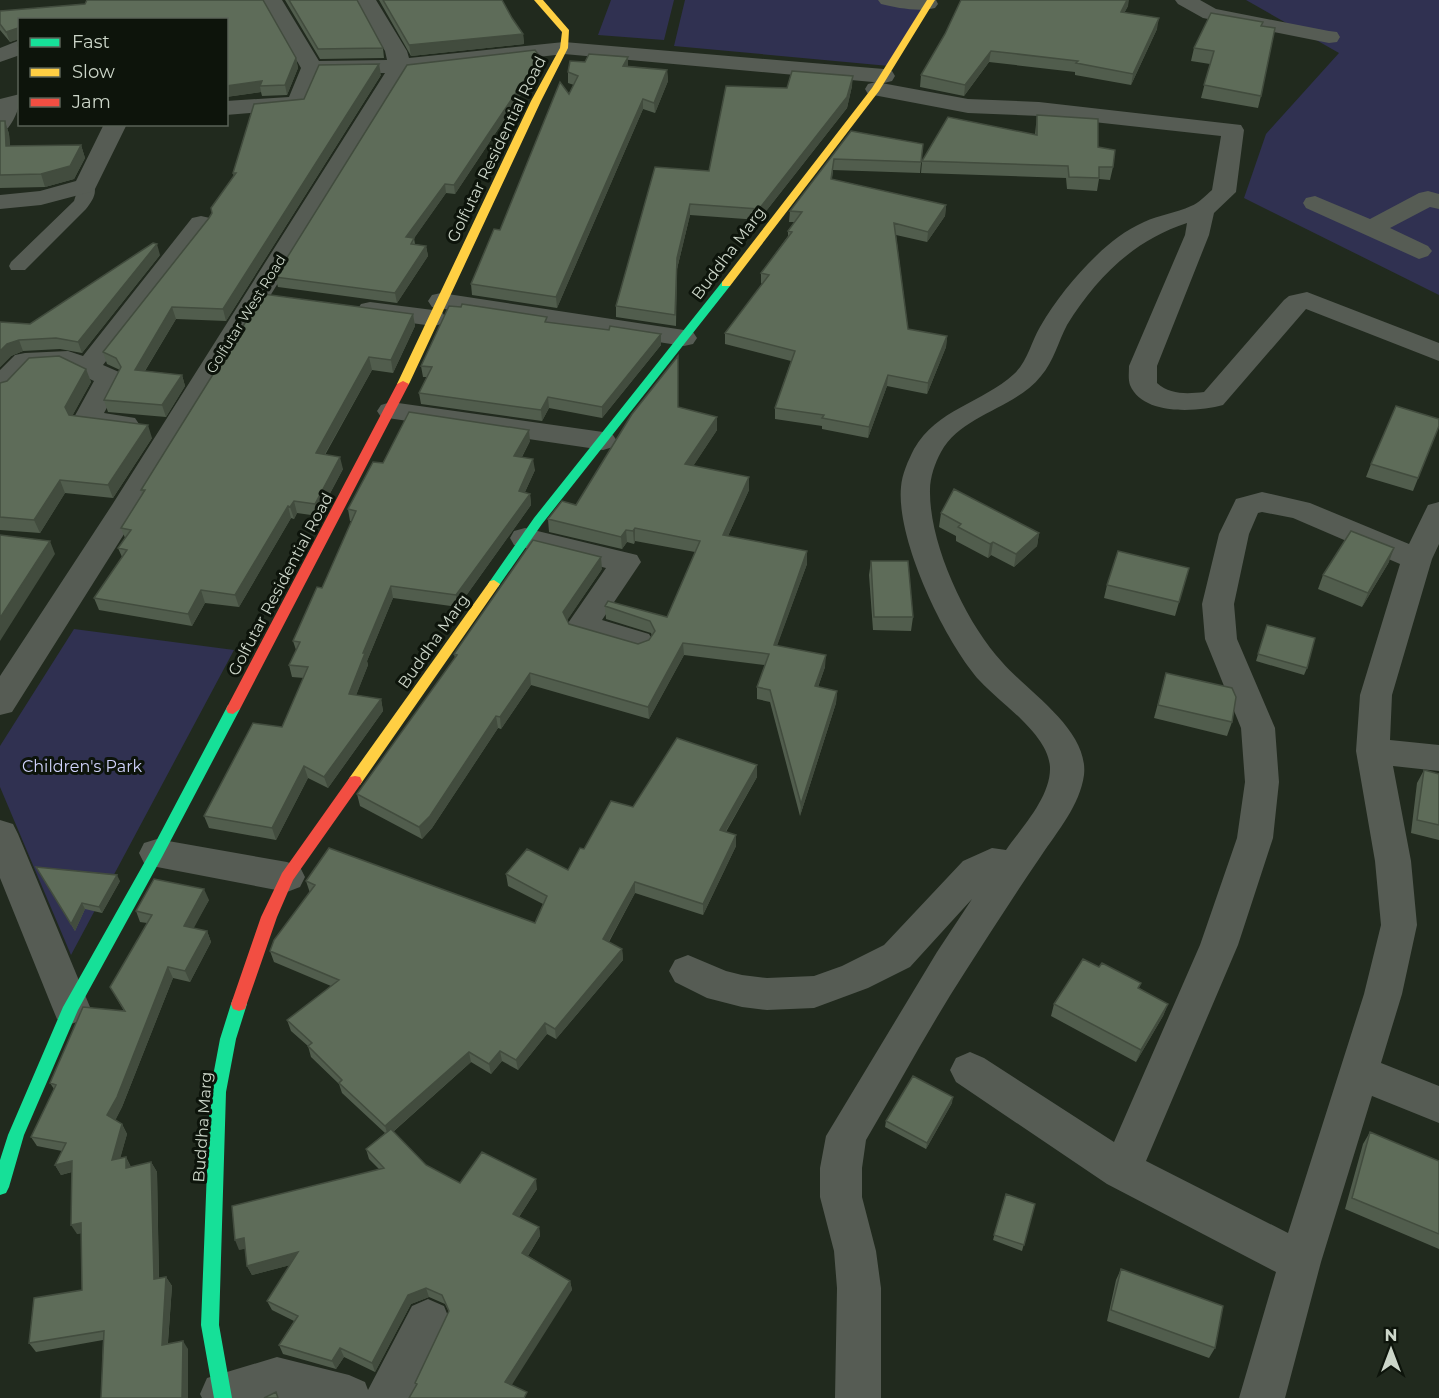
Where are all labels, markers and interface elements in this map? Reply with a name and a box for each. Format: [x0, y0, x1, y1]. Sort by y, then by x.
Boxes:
legend [18, 18, 228, 126]
text: Fast [72, 31, 110, 53]
street label: Golfutar Residential Road [443, 53, 550, 245]
text: Slow [72, 61, 115, 83]
text: Jam [71, 91, 111, 113]
street label: Buddha Marg [687, 203, 769, 303]
street label: Golfutar West Road [202, 251, 290, 377]
street label: Golfutar Residential Road [224, 490, 337, 679]
street label: Buddha Marg [394, 590, 473, 692]
park label: Children's Park [22, 757, 142, 776]
street label: Buddha Marg [189, 1071, 216, 1183]
north arrow [1361, 1320, 1421, 1380]
text: N [1385, 1326, 1397, 1345]

